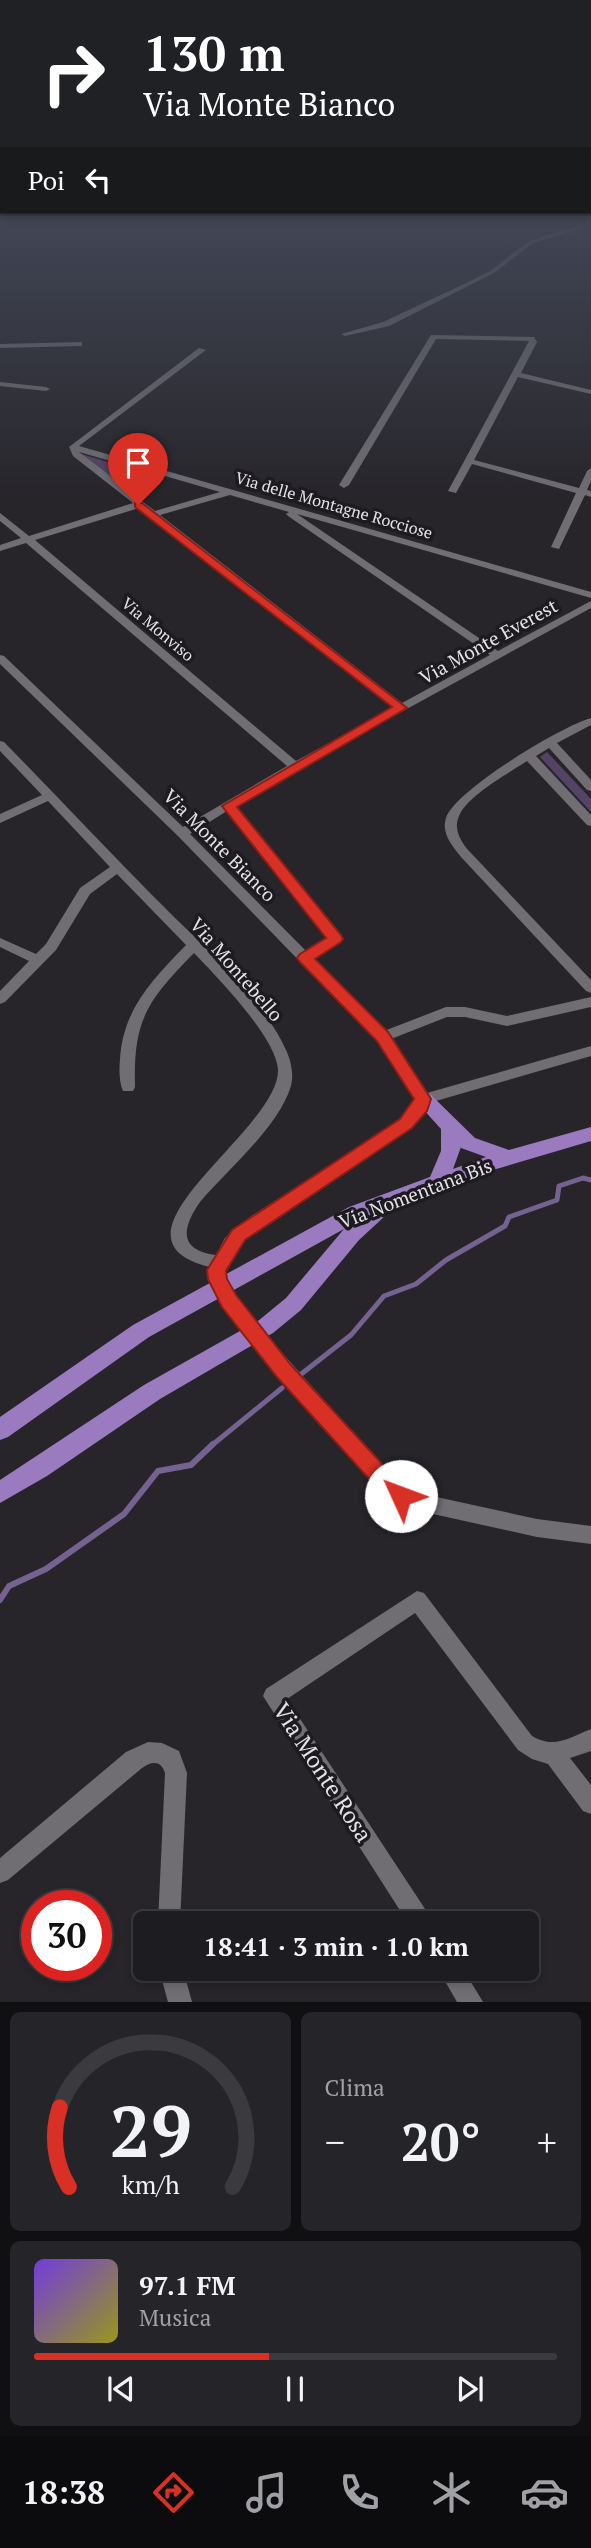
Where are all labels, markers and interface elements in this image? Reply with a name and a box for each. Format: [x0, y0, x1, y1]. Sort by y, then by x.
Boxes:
text: 130 m [143, 20, 285, 85]
icon: right [28, 28, 119, 119]
text: Via Monte Bianco [143, 83, 395, 125]
icon: left [79, 161, 117, 199]
text: Poi [28, 163, 65, 197]
pin [108, 433, 168, 505]
icon: arrive [119, 444, 157, 482]
street label: Via delle Montagne Rocciose [233, 466, 435, 544]
street label: Via Monviso [117, 592, 199, 666]
street label: Via Monte Everest [414, 593, 562, 689]
street label: Via Monte Bianco [158, 783, 282, 907]
street label: Via Montebello [185, 912, 289, 1026]
street label: Via Nomentana Bis [335, 1152, 495, 1234]
position arrow [364, 1459, 438, 1533]
street label: Via Monte Rosa [266, 1696, 380, 1848]
speed limit sign: 30 [21, 1890, 112, 1981]
text: 18:41 · 3 min · 1.0 km [203, 1929, 469, 1963]
text: Clima [325, 2072, 385, 2103]
text: 29 [109, 2082, 191, 2179]
text: 20° [401, 2107, 481, 2176]
text: − [325, 2117, 345, 2167]
text: + [537, 2117, 557, 2167]
text: km/h [121, 2168, 179, 2201]
text: 97.1 FM [139, 2268, 236, 2302]
text: Musica [139, 2302, 211, 2333]
icon: previous [102, 2370, 140, 2408]
icon: pause [276, 2370, 314, 2408]
icon: next [451, 2370, 489, 2408]
icon: directions [149, 2468, 198, 2517]
icon: music [242, 2468, 291, 2517]
icon: phone [335, 2468, 384, 2517]
icon: climate [427, 2468, 476, 2517]
icon: car [520, 2468, 569, 2517]
text: 18:38 [22, 2471, 105, 2513]

